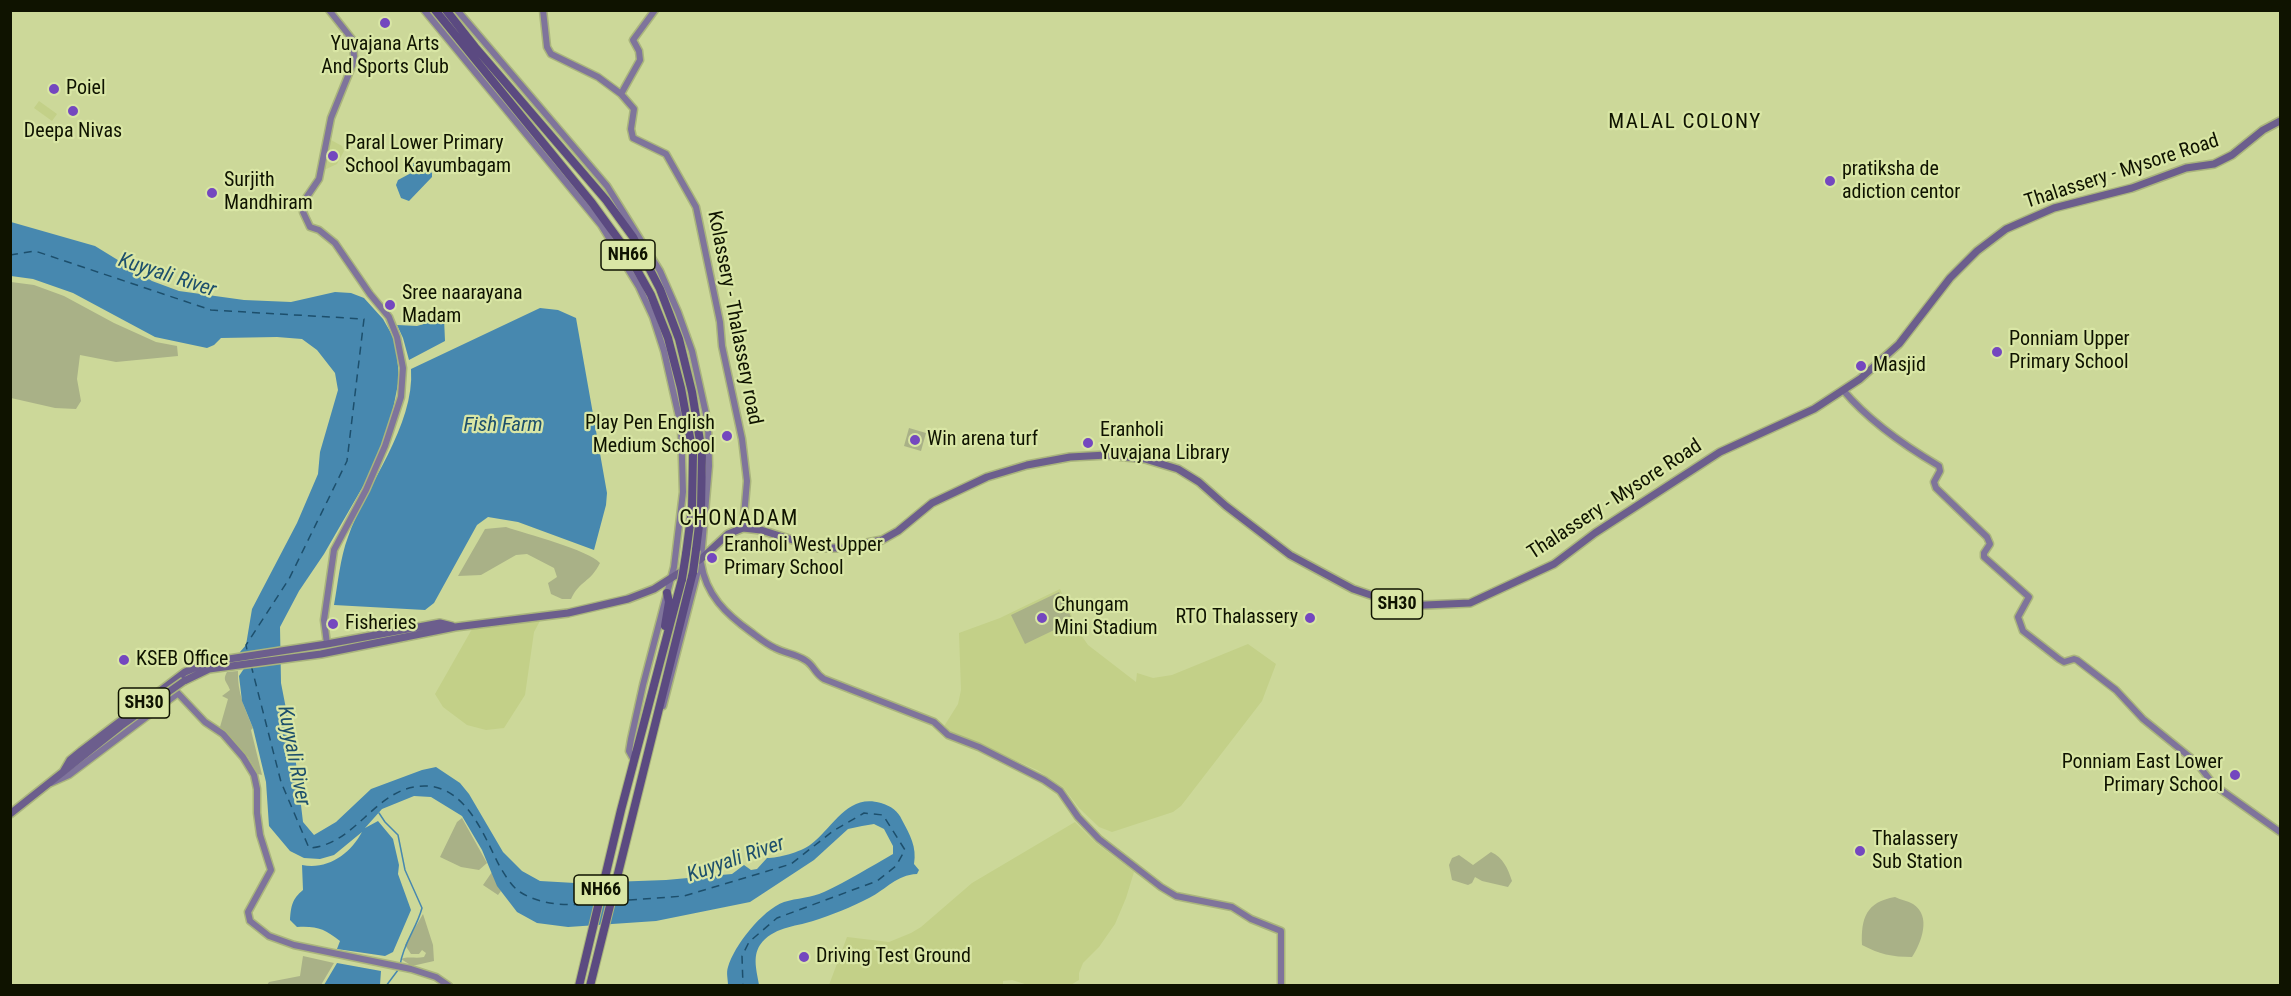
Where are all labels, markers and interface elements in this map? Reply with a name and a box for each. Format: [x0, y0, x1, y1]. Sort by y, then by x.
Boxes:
marker: Yuvajana Arts And Sports Club [378, 16, 392, 30]
place label: Yuvajana Arts And Sports Club [321, 33, 449, 80]
place label: Poiel [66, 77, 106, 101]
marker: Poiel [47, 82, 61, 96]
marker: Deepa Nivas [66, 104, 80, 118]
district label: MALAL COLONY [1608, 110, 1762, 136]
place label: Deepa Nivas [24, 120, 122, 144]
street label: Thalassery - Mysore Road [2022, 129, 2222, 215]
place label: Paral Lower Primary School Kavumbagam [345, 132, 511, 179]
marker: Paral Lower Primary School Kavumbagam [326, 149, 340, 163]
place label: pratiksha de adiction centor [1842, 158, 1960, 205]
place label: Surjith Mandhiram [224, 169, 313, 216]
marker: pratiksha de adiction centor [1823, 174, 1837, 188]
marker: Surjith Mandhiram [205, 186, 219, 200]
street label: Kolassery - Thalassery road [701, 209, 767, 427]
road number: NH66 [601, 240, 655, 270]
water label: Kuyyali River [115, 248, 219, 304]
place label: Sree naarayana Madam [402, 282, 523, 329]
marker: Sree naarayana Madam [383, 298, 397, 312]
place label: Ponniam Upper Primary School [2009, 328, 2130, 375]
marker: Ponniam Upper Primary School [1990, 345, 2004, 359]
place label: Masjid [1873, 354, 1926, 378]
marker: Masjid [1854, 359, 1868, 373]
place label: Play Pen English Medium School [585, 412, 715, 459]
water label: Fish Farm [463, 413, 543, 439]
place label: Eranholi Yuvajana Library [1100, 419, 1230, 466]
place label: Win arena turf [927, 428, 1038, 452]
marker: Play Pen English Medium School [720, 429, 734, 443]
marker: Win arena turf [908, 433, 922, 447]
street label: Thalassery - Mysore Road [1523, 435, 1707, 565]
marker: Eranholi Yuvajana Library [1081, 436, 1095, 450]
district label: CHONADAM [679, 506, 799, 532]
place label: Eranholi West Upper Primary School [724, 534, 883, 581]
marker: Eranholi West Upper Primary School [705, 551, 719, 565]
road number: SH30 [1372, 589, 1422, 619]
place label: Chungam Mini Stadium [1054, 594, 1158, 641]
place label: RTO Thalassery [1175, 606, 1298, 630]
marker: Chungam Mini Stadium [1035, 611, 1049, 625]
marker: RTO Thalassery [1303, 611, 1317, 625]
place label: Fisheries [345, 612, 417, 636]
marker: Fisheries [326, 617, 340, 631]
place label: KSEB Office [136, 648, 228, 672]
marker: KSEB Office [117, 653, 131, 667]
road number: SH30 [118, 688, 170, 718]
water label: Kuyyali River [271, 704, 315, 808]
place label: Ponniam East Lower Primary School [2062, 751, 2223, 798]
marker: Ponniam East Lower Primary School [2228, 768, 2242, 782]
place label: Thalassery Sub Station [1872, 828, 1963, 875]
water label: Kuyyali River [684, 832, 788, 888]
marker: Thalassery Sub Station [1853, 844, 1867, 858]
road number: NH66 [574, 875, 628, 905]
place label: Driving Test Ground [816, 945, 971, 969]
marker: Driving Test Ground [797, 950, 811, 964]

